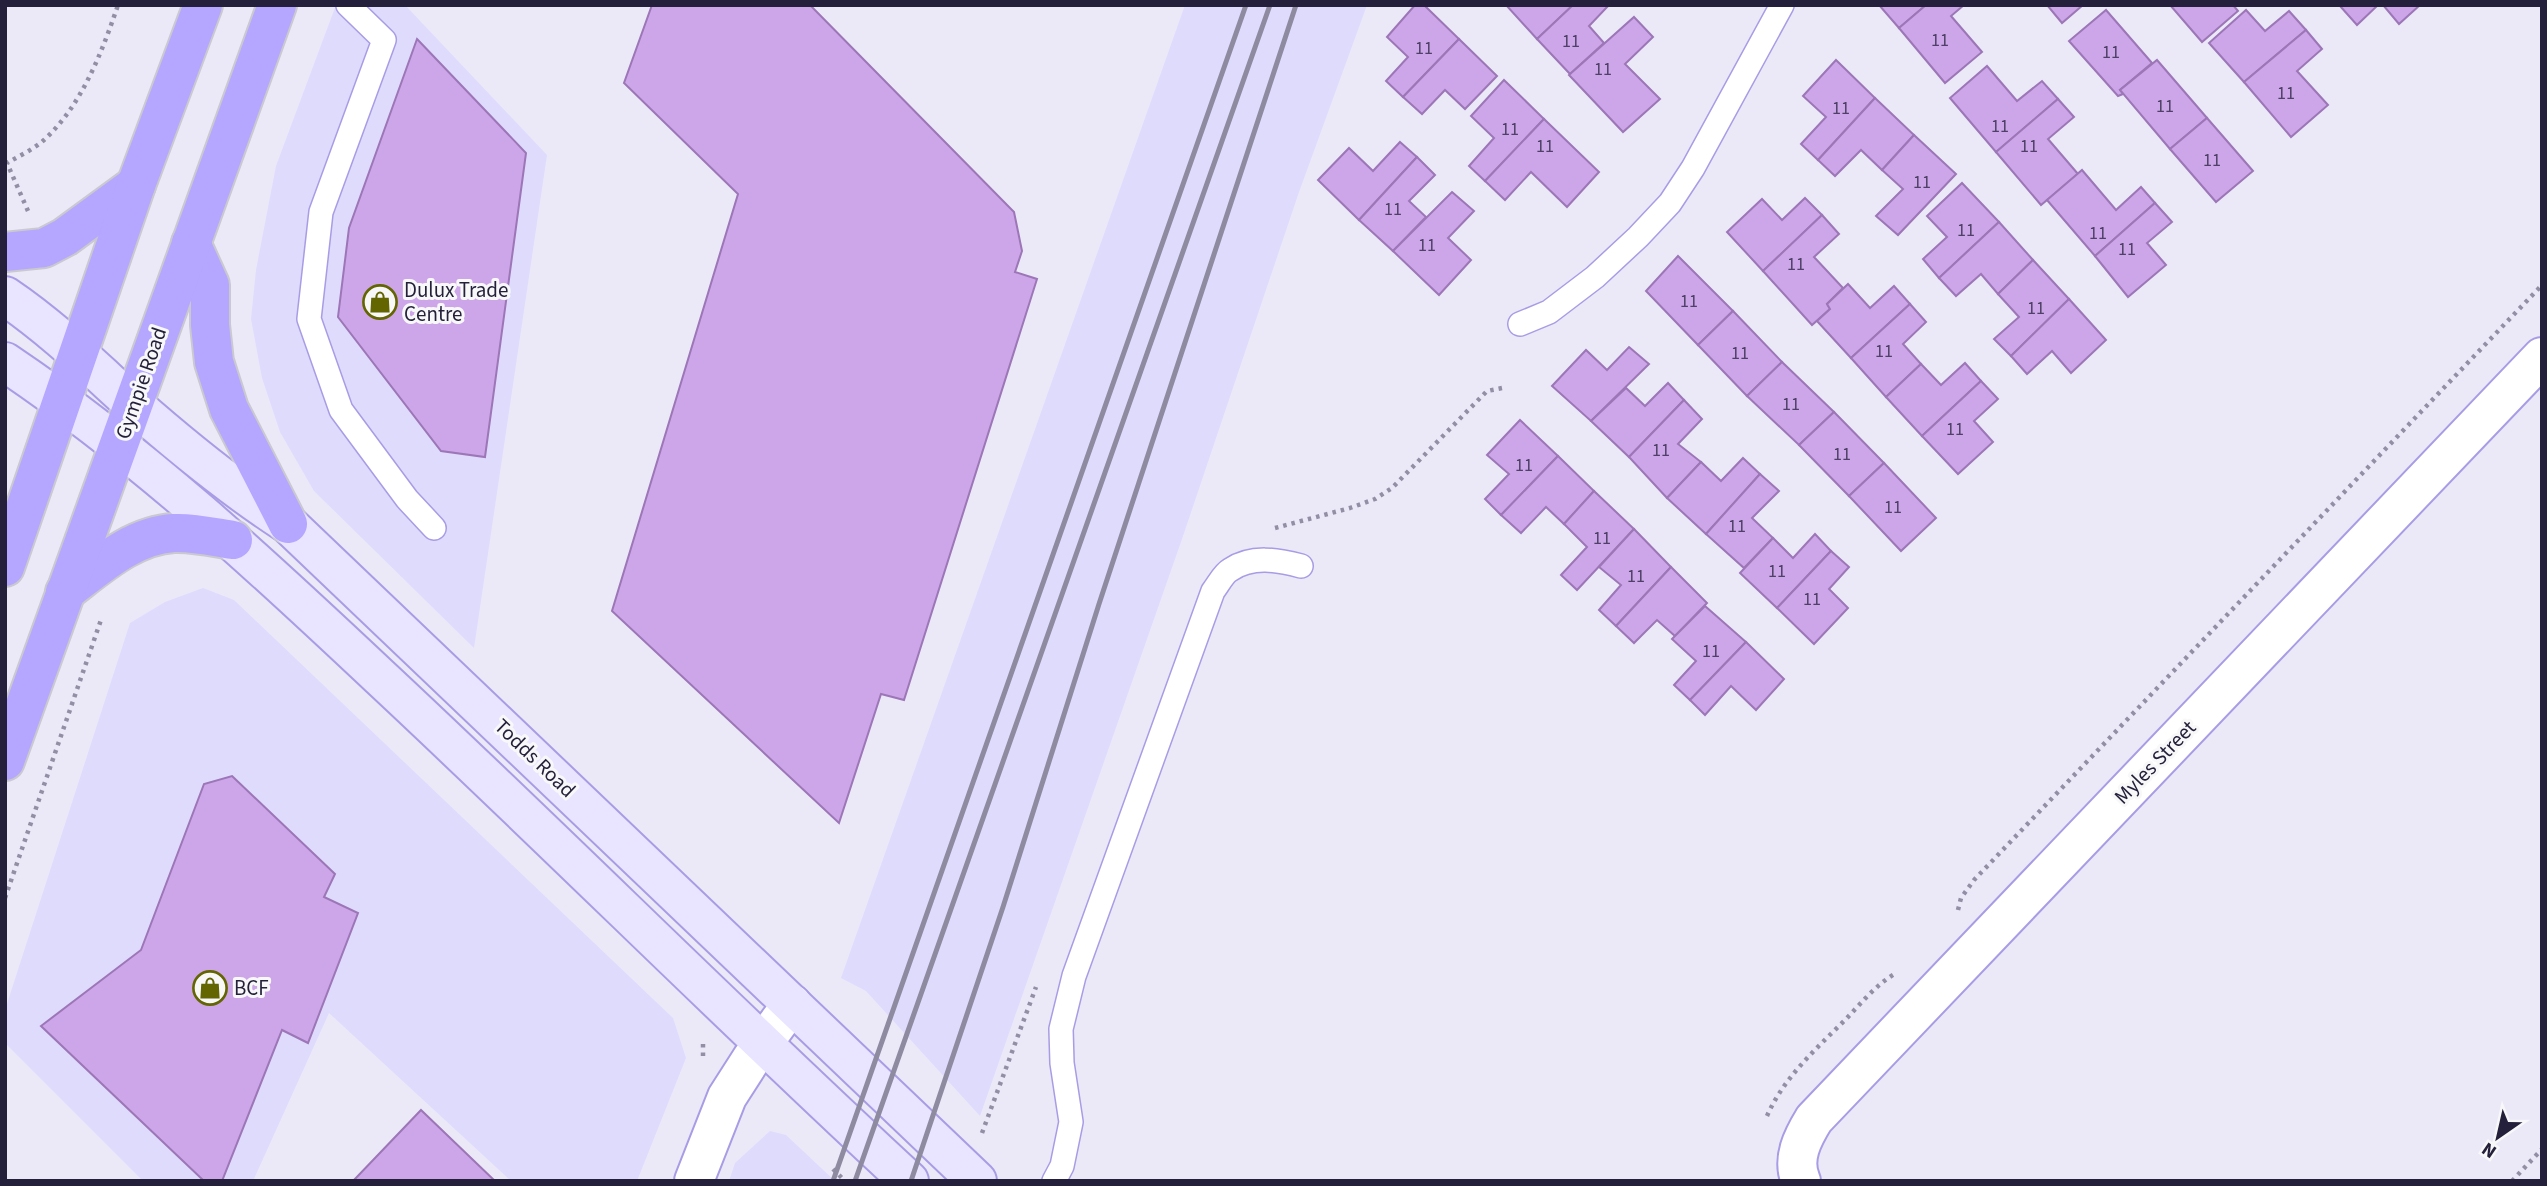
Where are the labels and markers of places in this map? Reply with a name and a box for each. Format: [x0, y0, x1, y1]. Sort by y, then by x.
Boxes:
place label: Dulux Trade Centre [404, 275, 508, 329]
shop icon: Dulux Trade Centre [361, 283, 399, 321]
shop icon: BCF [191, 969, 229, 1007]
place label: BCF [234, 973, 269, 1003]

